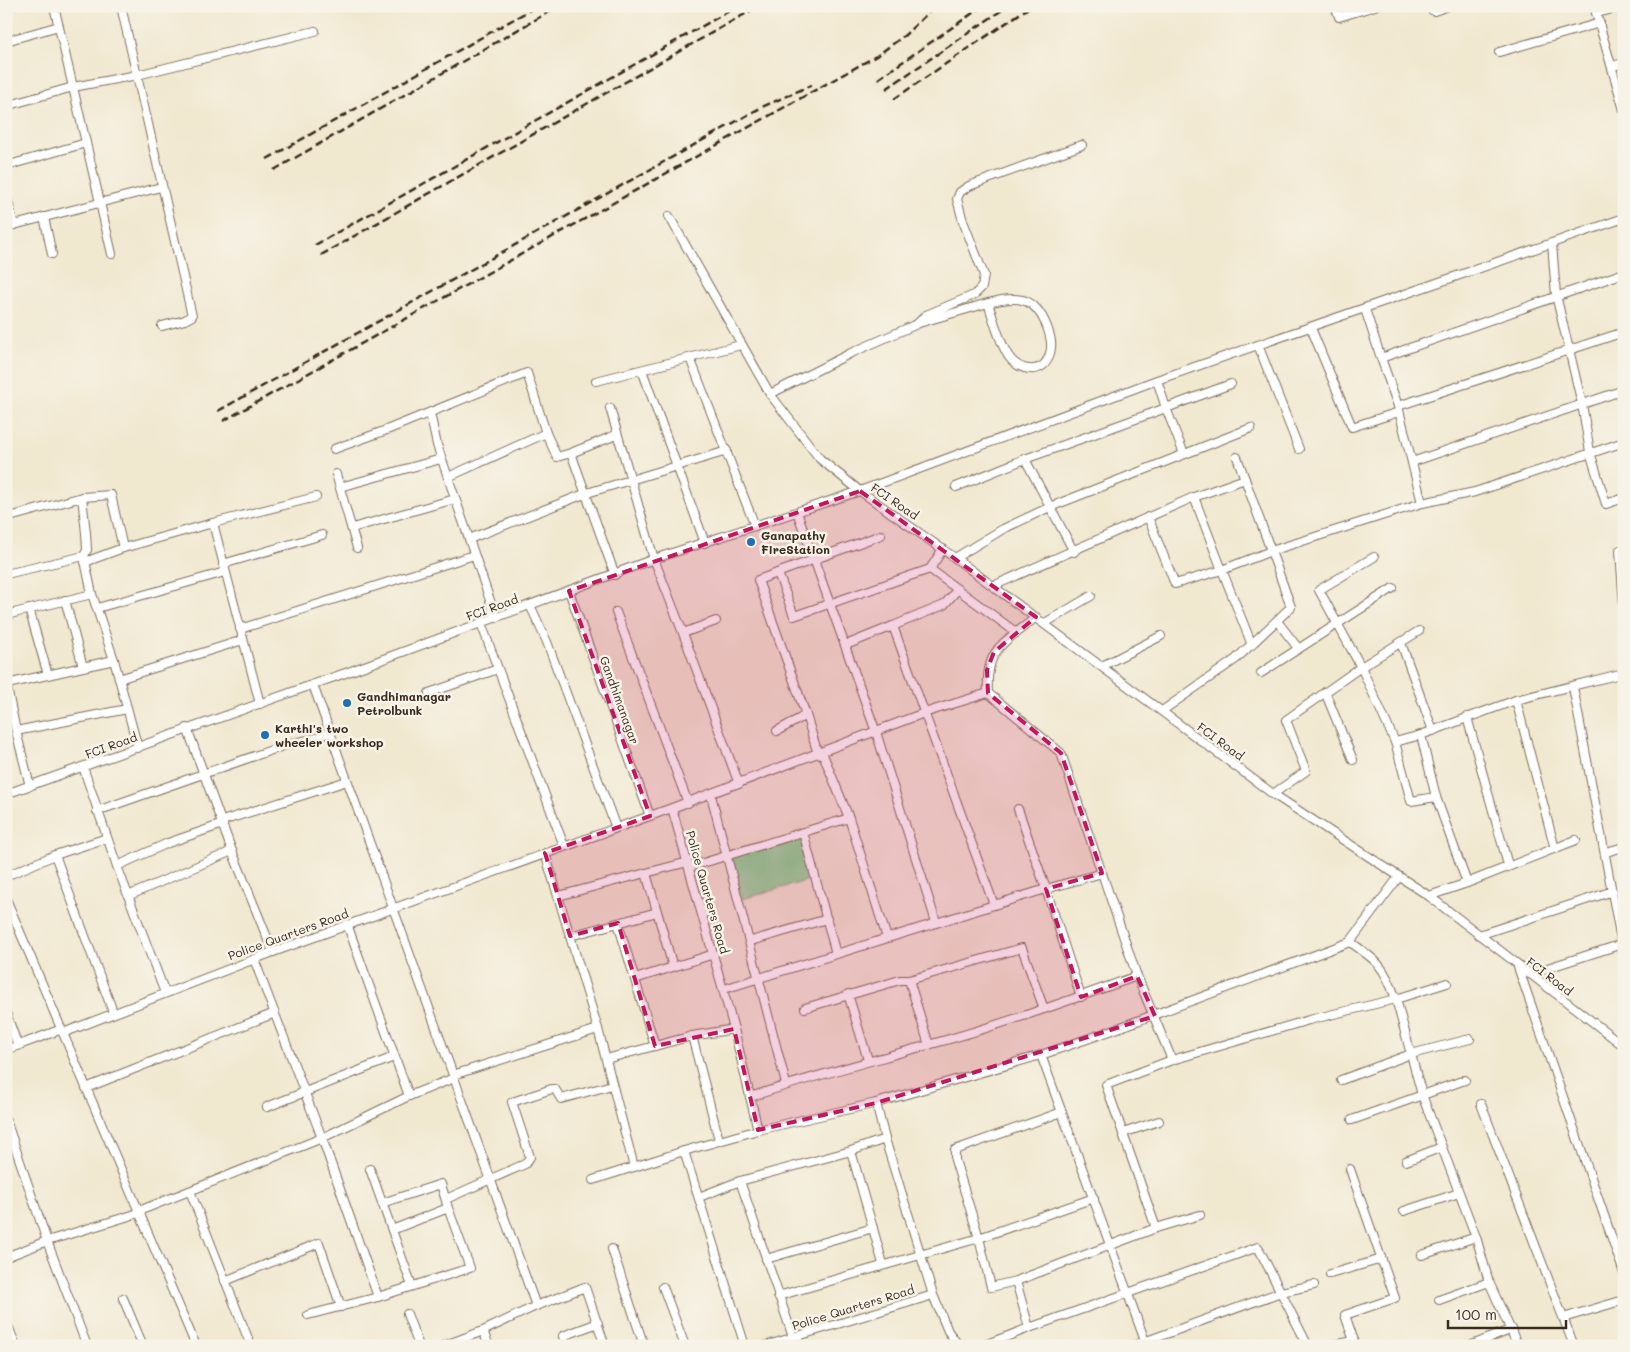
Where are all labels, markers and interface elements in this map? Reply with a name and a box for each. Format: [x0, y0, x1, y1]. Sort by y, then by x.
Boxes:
street label: FCI Road [868, 479, 922, 523]
place label: Ganapathy FireStation [761, 527, 830, 557]
marker: Ganapathy FireStation [745, 536, 757, 548]
street label: FCI Road [464, 590, 521, 624]
street label: Gandhimanagar [597, 654, 643, 746]
place label: Gandhimanagar Petrolbunk [357, 688, 451, 718]
marker: Gandhimanagar Petrolbunk [341, 697, 353, 709]
street label: FCI Road [1194, 719, 1248, 764]
place label: Karthi's two wheeler workshop [275, 720, 384, 750]
street label: FCI Road [83, 728, 140, 762]
marker: Karthi's two wheeler workshop [259, 729, 271, 741]
street label: Police Quarters Road [683, 829, 733, 956]
street label: Police Quarters Road [225, 905, 351, 963]
street label: FCI Road [1524, 953, 1577, 999]
street label: Police Quarters Road [790, 1281, 917, 1333]
scale bar [1448, 1297, 1565, 1329]
text: 100 m [1455, 1304, 1497, 1324]

